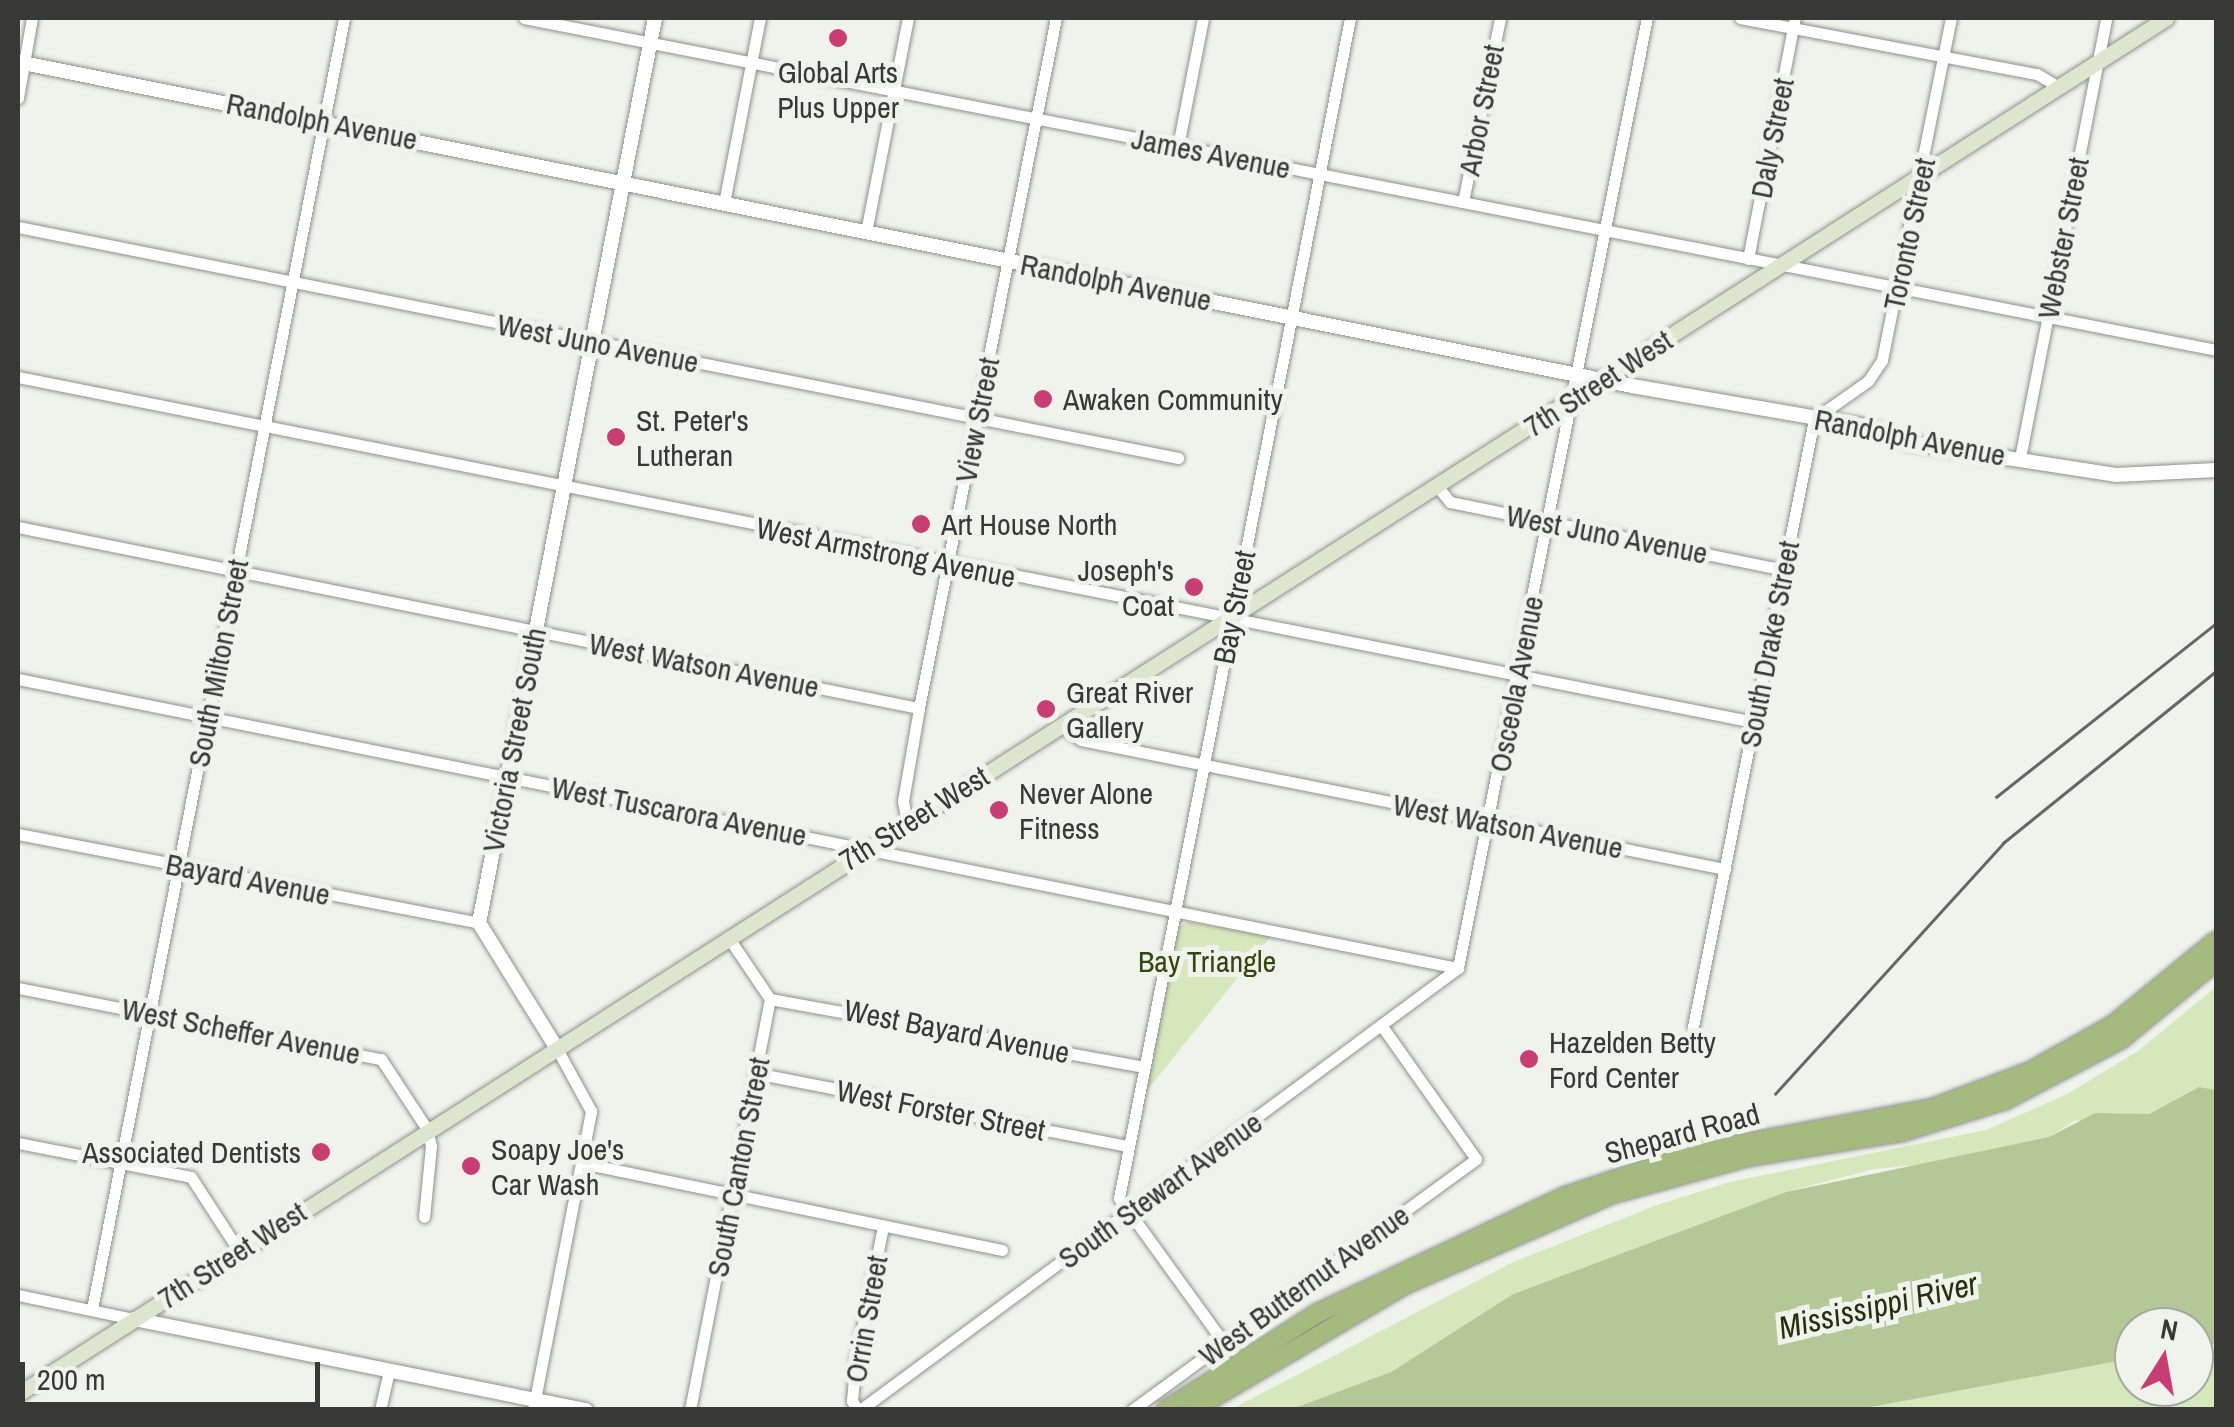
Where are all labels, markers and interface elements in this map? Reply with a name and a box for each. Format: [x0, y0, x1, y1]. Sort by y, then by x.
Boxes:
marker: Global Arts Plus Upper [827, 27, 849, 49]
street label: Arbor Street [1451, 41, 1511, 179]
place label: Global Arts Plus Upper [777, 54, 899, 124]
street label: Daly Street [1743, 75, 1801, 201]
street label: Randolph Avenue [223, 85, 421, 157]
street label: James Avenue [1128, 120, 1294, 186]
street label: Webster Street [2030, 154, 2096, 322]
street label: Toronto Street [1875, 155, 1943, 313]
street label: Randolph Avenue [1017, 246, 1215, 318]
street label: West Juno Avenue [494, 306, 702, 380]
street label: 7th Street West [1517, 322, 1679, 444]
street label: View Street [947, 354, 1007, 486]
place label: Awaken Community [1063, 381, 1283, 417]
marker: Awaken Community [1032, 388, 1054, 410]
street label: Randolph Avenue [1811, 401, 2009, 473]
place label: St. Peter's Lutheran [636, 402, 749, 472]
marker: St. Peter's Lutheran [605, 426, 627, 448]
street label: West Juno Avenue [1503, 497, 1711, 571]
place label: Art House North [941, 506, 1117, 542]
street label: West Armstrong Avenue [752, 509, 1020, 595]
marker: Art House North [910, 513, 932, 535]
street label: South Drake Street [1731, 538, 1807, 750]
street label: Bay Street [1205, 547, 1263, 667]
place label: Joseph's Coat [1078, 552, 1174, 622]
street label: South Milton Street [180, 556, 256, 770]
marker: Joseph's Coat [1183, 576, 1205, 598]
street label: Osceola Avenue [1481, 592, 1551, 776]
street label: Victoria Street South [475, 625, 553, 855]
street label: West Watson Avenue [585, 625, 823, 705]
place label: Great River Gallery [1066, 674, 1193, 744]
marker: Great River Gallery [1035, 698, 1057, 720]
street label: 7th Street West [833, 758, 995, 878]
street label: West Tuscarora Avenue [547, 768, 811, 854]
place label: Never Alone Fitness [1019, 775, 1154, 846]
street label: West Watson Avenue [1389, 786, 1627, 866]
marker: Never Alone Fitness [988, 799, 1010, 821]
street label: Bayard Avenue [162, 845, 334, 913]
park label: Bay Triangle [1138, 943, 1276, 979]
street label: West Scheffer Avenue [118, 990, 364, 1072]
street label: West Bayard Avenue [841, 991, 1073, 1071]
place label: Hazelden Betty Ford Center [1549, 1024, 1716, 1094]
marker: Hazelden Betty Ford Center [1518, 1048, 1540, 1070]
street label: South Canton Street [699, 1054, 777, 1280]
street label: West Forster Street [834, 1072, 1048, 1148]
street label: Shepard Road [1601, 1095, 1763, 1171]
street label: South Stewart Avenue [1051, 1104, 1269, 1276]
place label: Soapy Joe's Car Wash [491, 1131, 624, 1202]
place label: Associated Dentists [82, 1134, 301, 1170]
marker: Associated Dentists [310, 1141, 332, 1163]
marker: Soapy Joe's Car Wash [460, 1155, 482, 1177]
street label: 7th Street West [151, 1194, 313, 1316]
street label: West Butternut Avenue [1191, 1196, 1417, 1374]
street label: Orrin Street [837, 1253, 895, 1385]
water label: Mississippi River [1775, 1264, 1981, 1348]
north arrow [2114, 1307, 2214, 1407]
text: N [2158, 1309, 2181, 1350]
scale bar [25, 1342, 325, 1404]
text: 200 m [37, 1359, 105, 1399]

